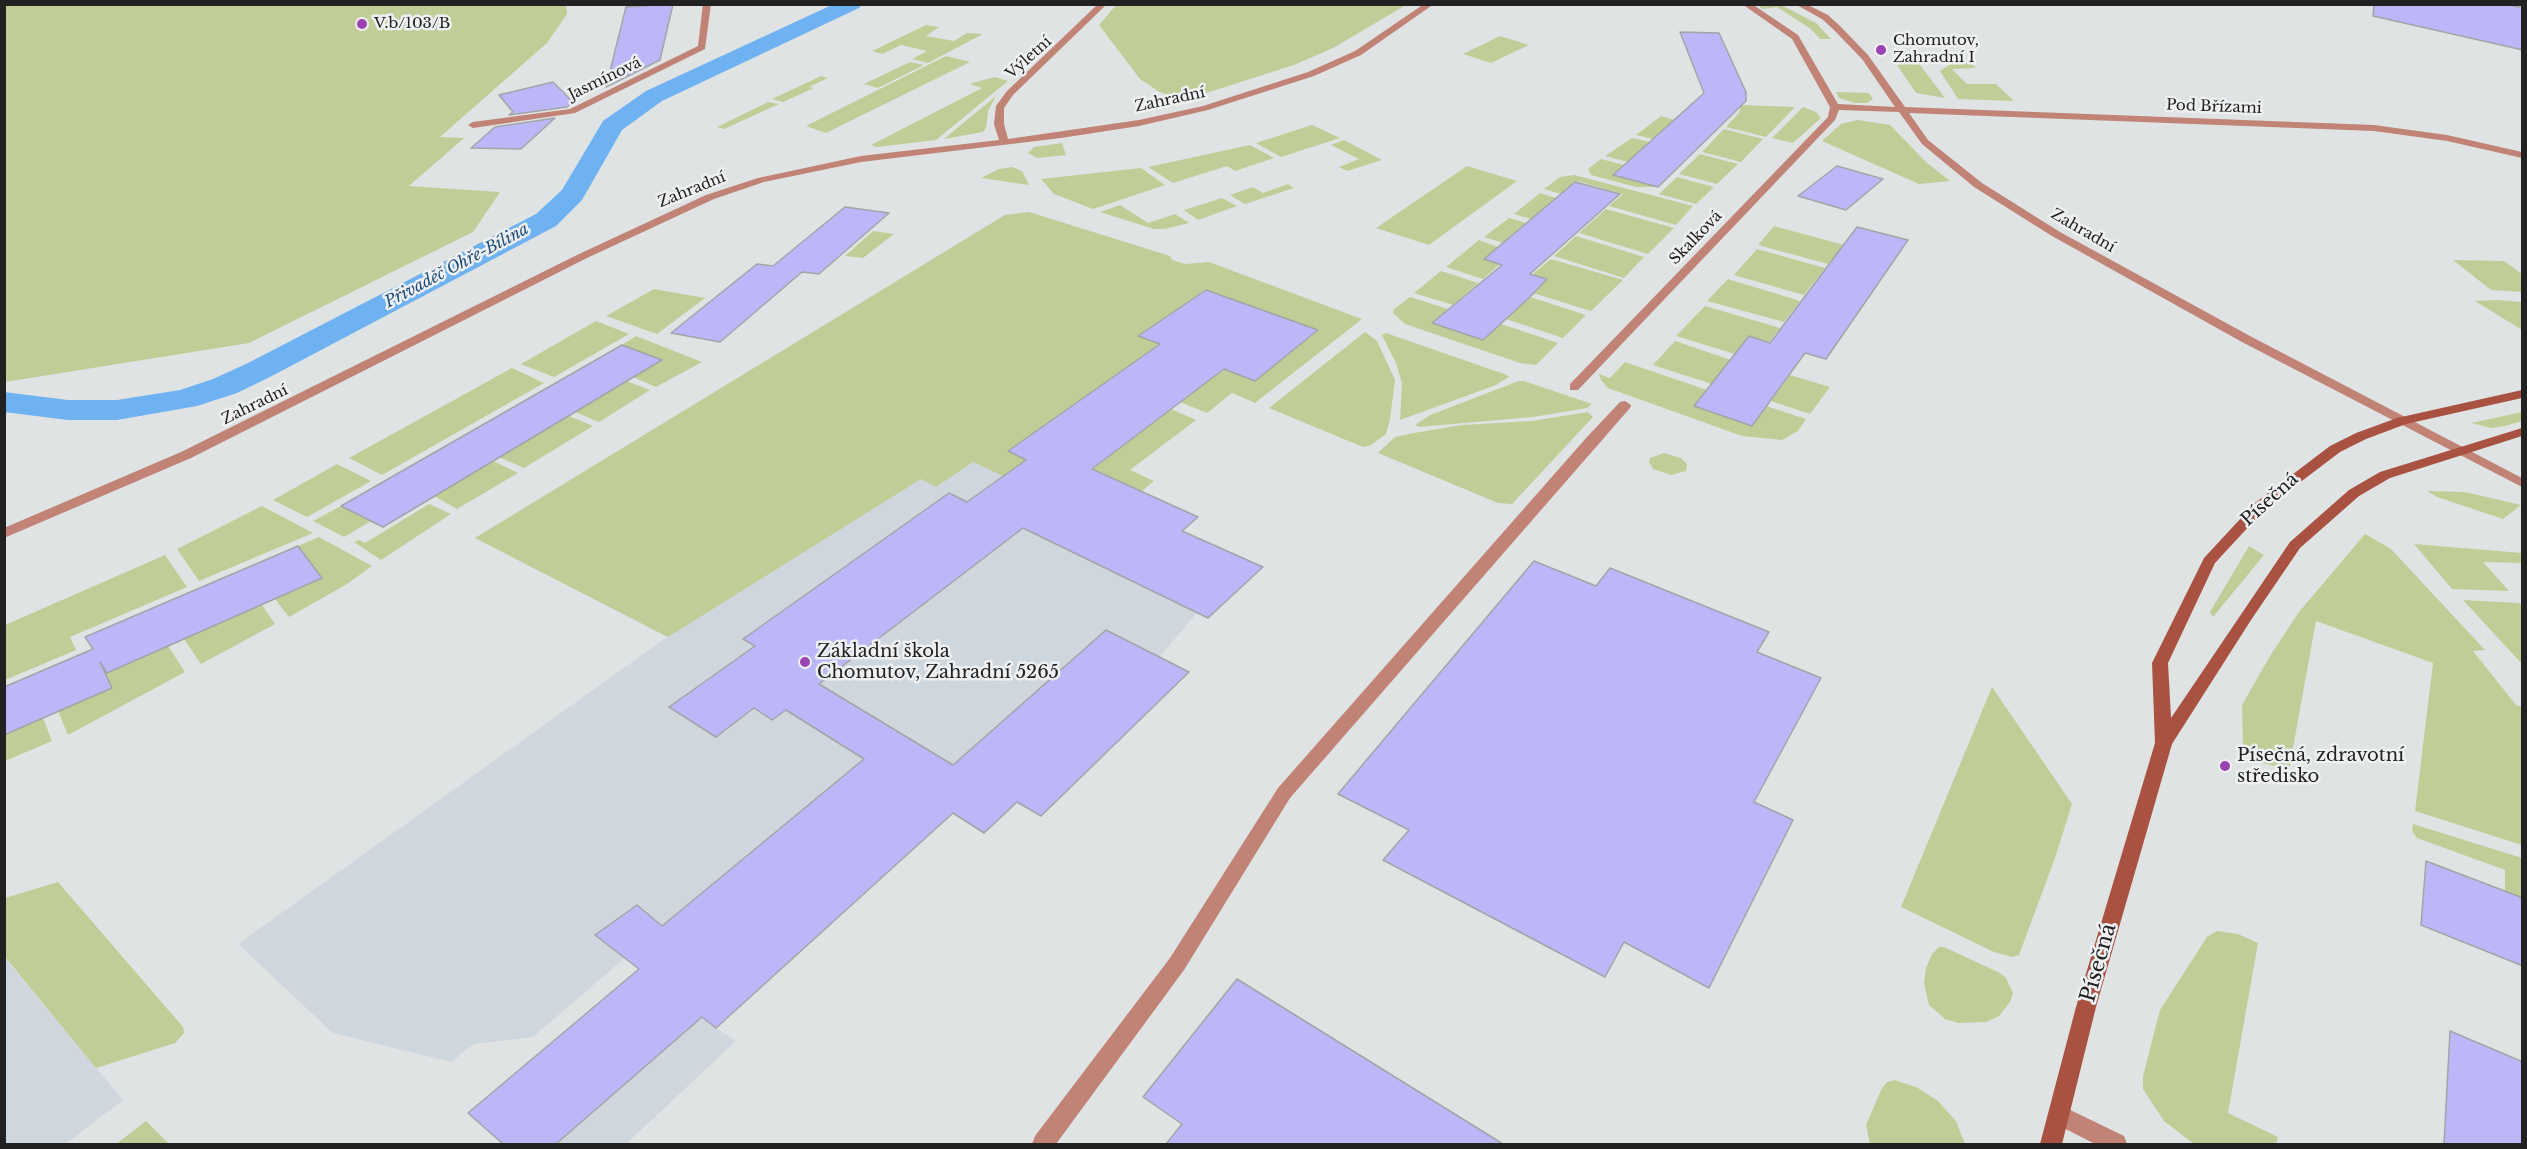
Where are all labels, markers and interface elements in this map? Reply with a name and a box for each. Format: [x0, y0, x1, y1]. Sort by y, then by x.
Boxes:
place label: V.b/103/B [374, 15, 450, 33]
marker: V.b/103/B [355, 17, 369, 31]
place label: Chomutov, Zahradní I [1893, 32, 1979, 67]
street label: Výletní [1002, 33, 1056, 83]
marker: Chomutov, Zahradní I [1874, 43, 1888, 57]
street label: Jasmínová [566, 54, 644, 104]
street label: Zahradní [1133, 84, 1207, 116]
street label: Pod Břízami [2166, 96, 2262, 118]
street label: Zahradní [656, 168, 728, 212]
street label: Zahradní [2048, 205, 2118, 257]
street label: Skalková [1666, 207, 1726, 269]
water label: Přivaděč Ohře-Bílina [382, 220, 532, 312]
street label: Zahradní [219, 381, 291, 429]
street label: Písečná [2237, 469, 2303, 531]
place label: Základní škola Chomutov, Zahradní 5265 [817, 641, 1059, 684]
marker: Základní škola Chomutov, Zahradní 5265 [798, 655, 812, 669]
place label: Písečná, zdravotní středisko [2237, 745, 2404, 788]
marker: Písečná, zdravotní středisko [2218, 759, 2232, 773]
street label: Písečná [2076, 921, 2122, 1005]

